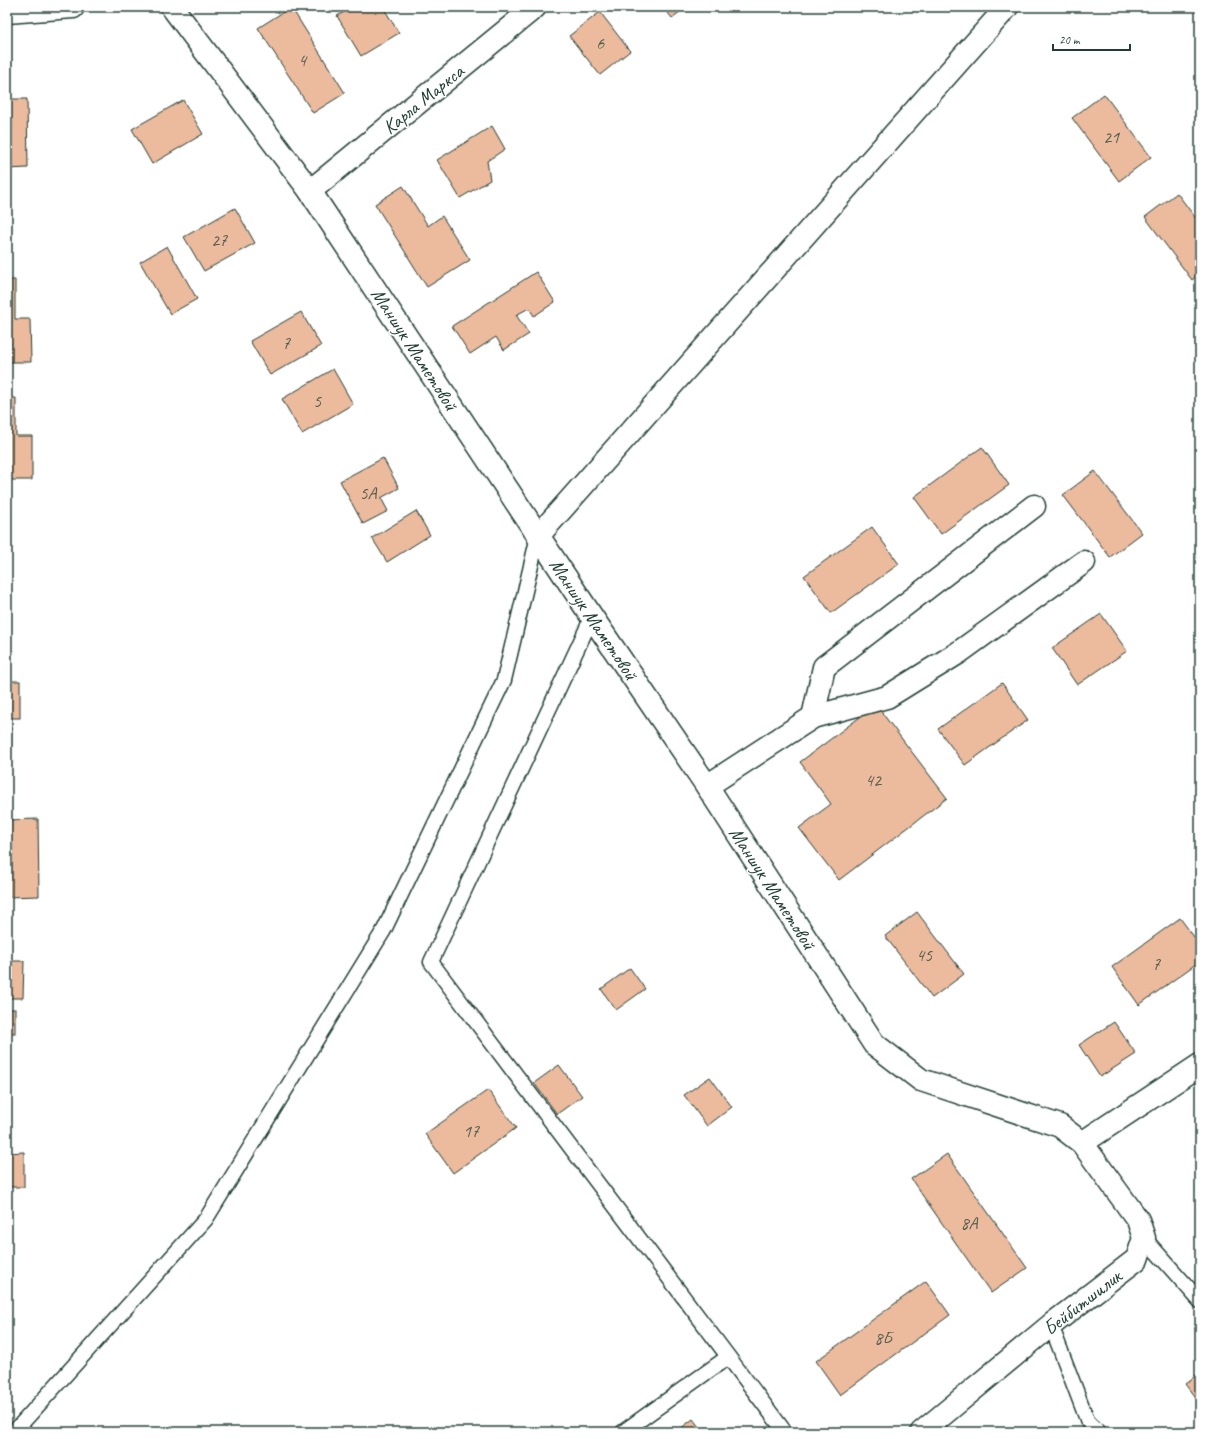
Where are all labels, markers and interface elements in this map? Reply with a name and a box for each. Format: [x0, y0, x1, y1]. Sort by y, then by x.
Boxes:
scale bar [1053, 26, 1130, 52]
house number: 6 [596, 32, 605, 54]
text: 20 m [1059, 32, 1081, 48]
house number: 4 [298, 49, 308, 71]
street label: Карла Маркса [378, 58, 470, 140]
house number: 21 [1103, 126, 1120, 148]
house number: 27 [211, 229, 228, 251]
street label: Маншук Маметовой [366, 283, 464, 417]
house number: 7 [282, 332, 291, 354]
house number: 5 [313, 390, 322, 412]
house number: 5А [359, 482, 378, 504]
street label: Маншук Маметовой [544, 554, 644, 686]
house number: 42 [865, 769, 883, 791]
street label: Маншук Маметовой [724, 822, 822, 956]
house number: 45 [916, 944, 933, 966]
house number: 7 [1152, 953, 1161, 975]
house number: 17 [463, 1120, 480, 1142]
house number: 8А [960, 1212, 979, 1234]
street label: Бейбитшилик [1038, 1263, 1128, 1341]
house number: 8Б [874, 1327, 894, 1349]

